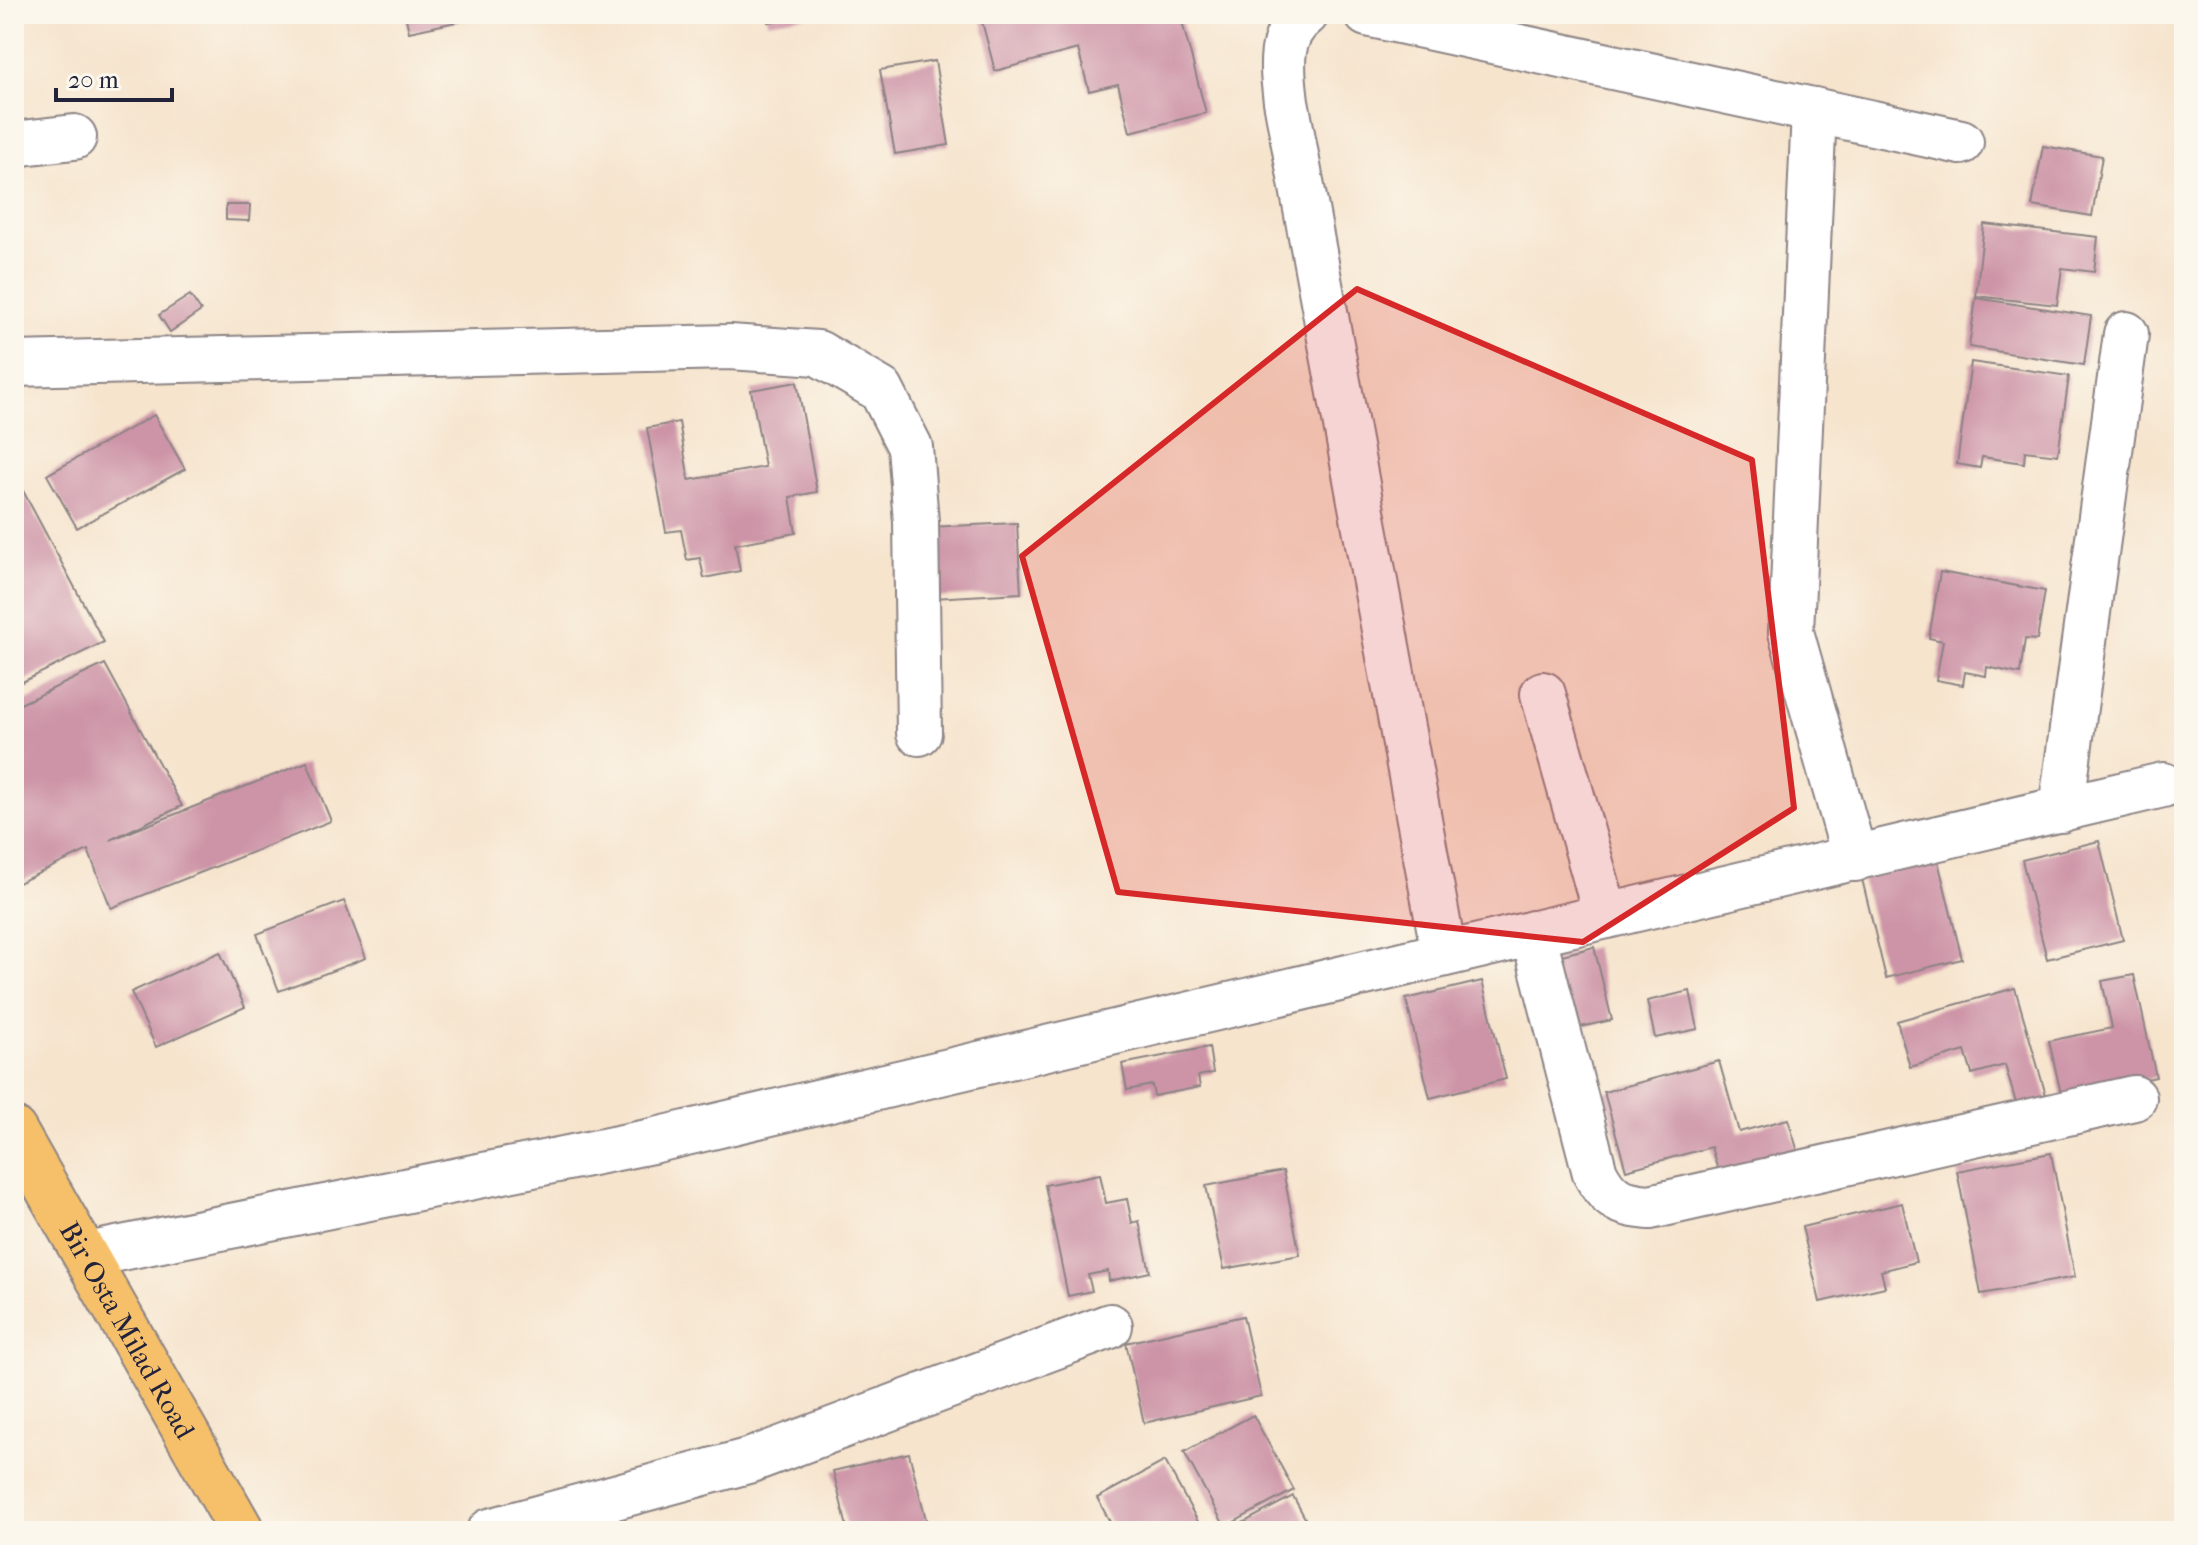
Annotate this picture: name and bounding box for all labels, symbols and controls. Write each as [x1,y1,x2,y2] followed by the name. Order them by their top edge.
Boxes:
[56,52,172,102] scale bar
[68,66,119,94] text: 20 m
[53,1216,203,1445] street label: Bir Osta Milad Road

